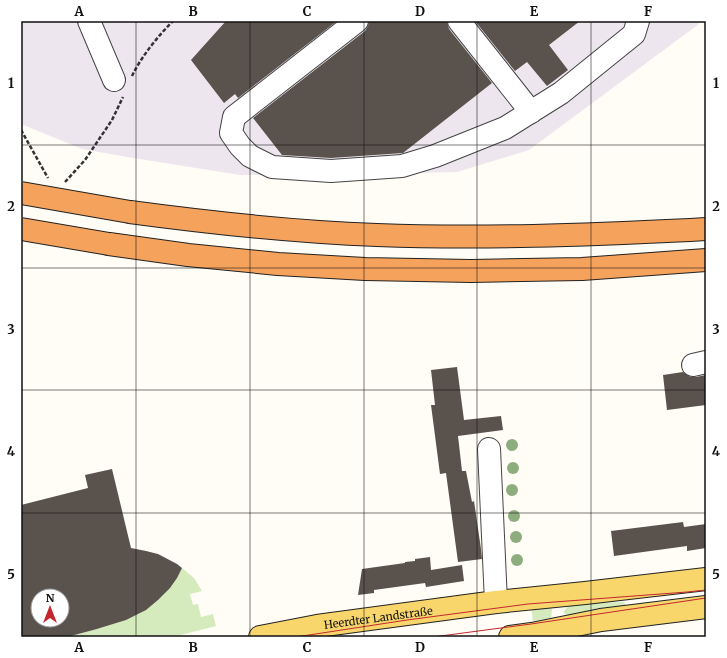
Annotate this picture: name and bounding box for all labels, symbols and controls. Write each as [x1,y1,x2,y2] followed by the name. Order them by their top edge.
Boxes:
[73,3,84,20] text: A
[188,3,198,20] text: B
[303,3,312,20] text: C
[415,3,425,20] text: D
[530,3,539,20] text: E
[644,3,652,20] text: F
[8,75,14,92] text: 1
[713,75,719,92] text: 1
[7,198,15,215] text: 2
[712,198,720,215] text: 2
[7,321,15,338] text: 3
[712,321,720,338] text: 3
[7,443,16,460] text: 4
[712,443,721,460] text: 4
[7,566,15,583] text: 5
[712,566,720,583] text: 5
[30,588,70,628] north arrow
[46,591,55,605] text: N
[323,604,434,632] street label: Heerdter Landstraße
[73,639,84,656] text: A
[188,639,198,656] text: B
[303,639,312,656] text: C
[415,639,425,656] text: D
[530,639,539,656] text: E
[644,639,652,656] text: F

